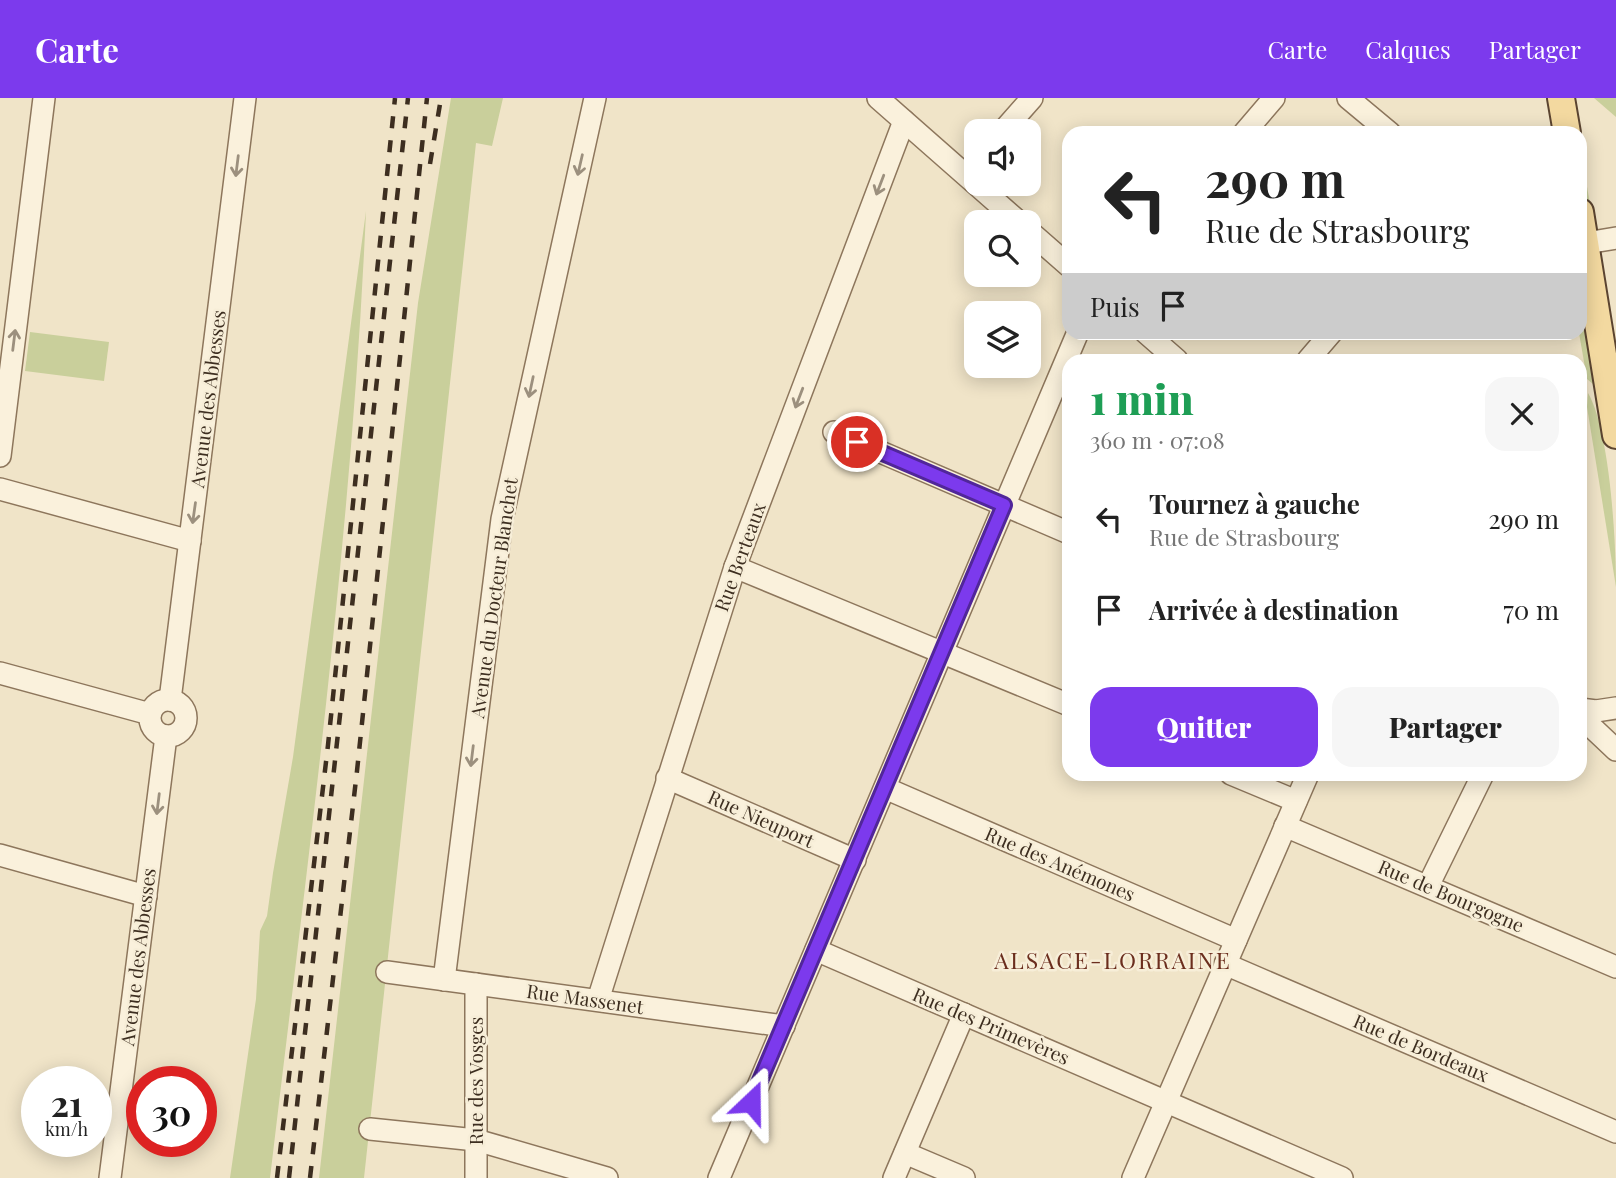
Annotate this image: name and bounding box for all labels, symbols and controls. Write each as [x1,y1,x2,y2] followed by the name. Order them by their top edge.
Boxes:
[35,27,119,71] text: Carte
[1268,33,1327,65] text: Carte
[1365,33,1451,65] text: Calques
[1489,33,1581,65] text: Partager
[964,119,1041,378] map controls
[964,119,1041,196] button: sound
[1205,145,1345,210] text: 290 m
[573,153,587,176] one-way arrow
[230,154,243,177] one-way arrow
[1090,154,1181,245] icon: left
[873,174,885,196] one-way arrow
[1205,208,1470,251] text: Rue de Strasbourg
[964,210,1041,287] button: search
[1154,287,1192,325] icon: arrive
[1090,289,1140,324] text: Puis
[964,301,1041,378] button: layers
[183,309,231,490] street label: Avenue des Abbesses
[8,329,21,351] one-way arrow
[1090,370,1194,426] text: 1 min
[523,375,537,398] one-way arrow
[1485,377,1559,451] button: close
[792,386,805,408] one-way arrow
[827,412,887,472] pin
[838,423,876,461] icon: arrive
[1090,424,1225,455] text: 360 m · 07:08
[463,476,523,721] street label: Avenue du Docteur Blanchet
[1149,486,1360,521] text: Tournez à gauche
[707,498,771,615] street label: Rue Berteaux
[1090,500,1128,538] icon: left
[187,501,200,524] one-way arrow
[1488,501,1559,536] text: 290 m
[1149,521,1339,552] text: Rue de Strasbourg
[1090,591,1128,629] icon: arrive
[1149,592,1399,627] text: Arrivée à destination
[1503,592,1559,627] text: 70 m
[1090,687,1318,767] button: Quitter
[1332,687,1559,767] button: Partager
[465,744,478,767] one-way arrow
[704,783,819,853] street label: Rue Nieuport
[151,792,164,815] one-way arrow
[981,820,1139,906] street label: Rue des Anémones
[1374,853,1528,938] street label: Rue de Bourgogne
[113,867,161,1048] street label: Avenue des Abbesses
[993,944,1232,975] district label: ALSACE-LORRAINE
[525,977,646,1019] street label: Rue Massenet
[909,980,1074,1070] street label: Rue des Primevères
[1350,1007,1493,1087] street label: Rue de Bordeaux
[462,1017,488,1145] street label: Rue des Vosges
[714,1065,788,1139] position arrow
[126,1066,217,1157] speed limit sign: 30
[51,1079,82,1126] text: 21
[45,1117,88,1141] text: km/h

